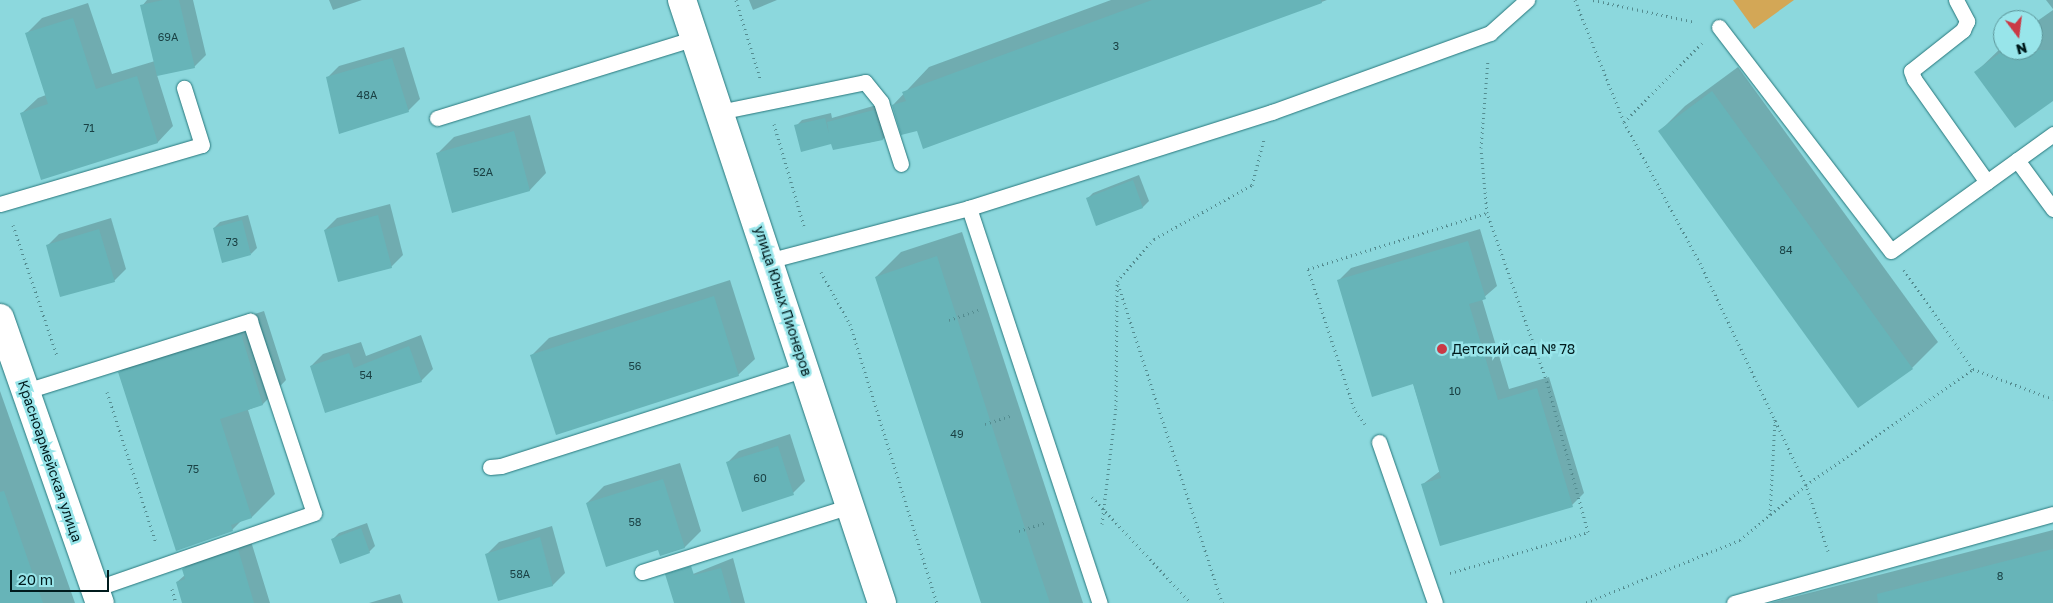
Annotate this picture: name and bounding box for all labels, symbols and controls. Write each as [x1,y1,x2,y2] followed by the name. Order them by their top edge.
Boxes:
[1993,10,2043,60] north arrow
[158,30,178,44] house number: 69А
[1113,39,1119,53] house number: 3
[2014,39,2029,59] text: N
[357,88,377,102] house number: 48А
[83,121,95,135] house number: 71
[473,165,493,179] house number: 52А
[751,224,815,378] street label: улица Юных Пионеров
[226,235,238,249] house number: 73
[1779,243,1793,257] house number: 84
[1452,341,1575,357] place label: Детский сад № 78
[1436,343,1448,355] marker: Детский сад № 78
[628,359,642,373] house number: 56
[359,368,373,382] house number: 54
[14,378,86,544] street label: Красноармейская улица
[1449,384,1461,398] house number: 10
[950,427,964,441] house number: 49
[187,462,199,476] house number: 75
[753,471,767,485] house number: 60
[628,515,642,529] house number: 58
[12,560,111,592] scale bar
[510,567,530,581] house number: 58А
[1997,569,2003,583] house number: 8
[18,570,53,588] text: 20 m

